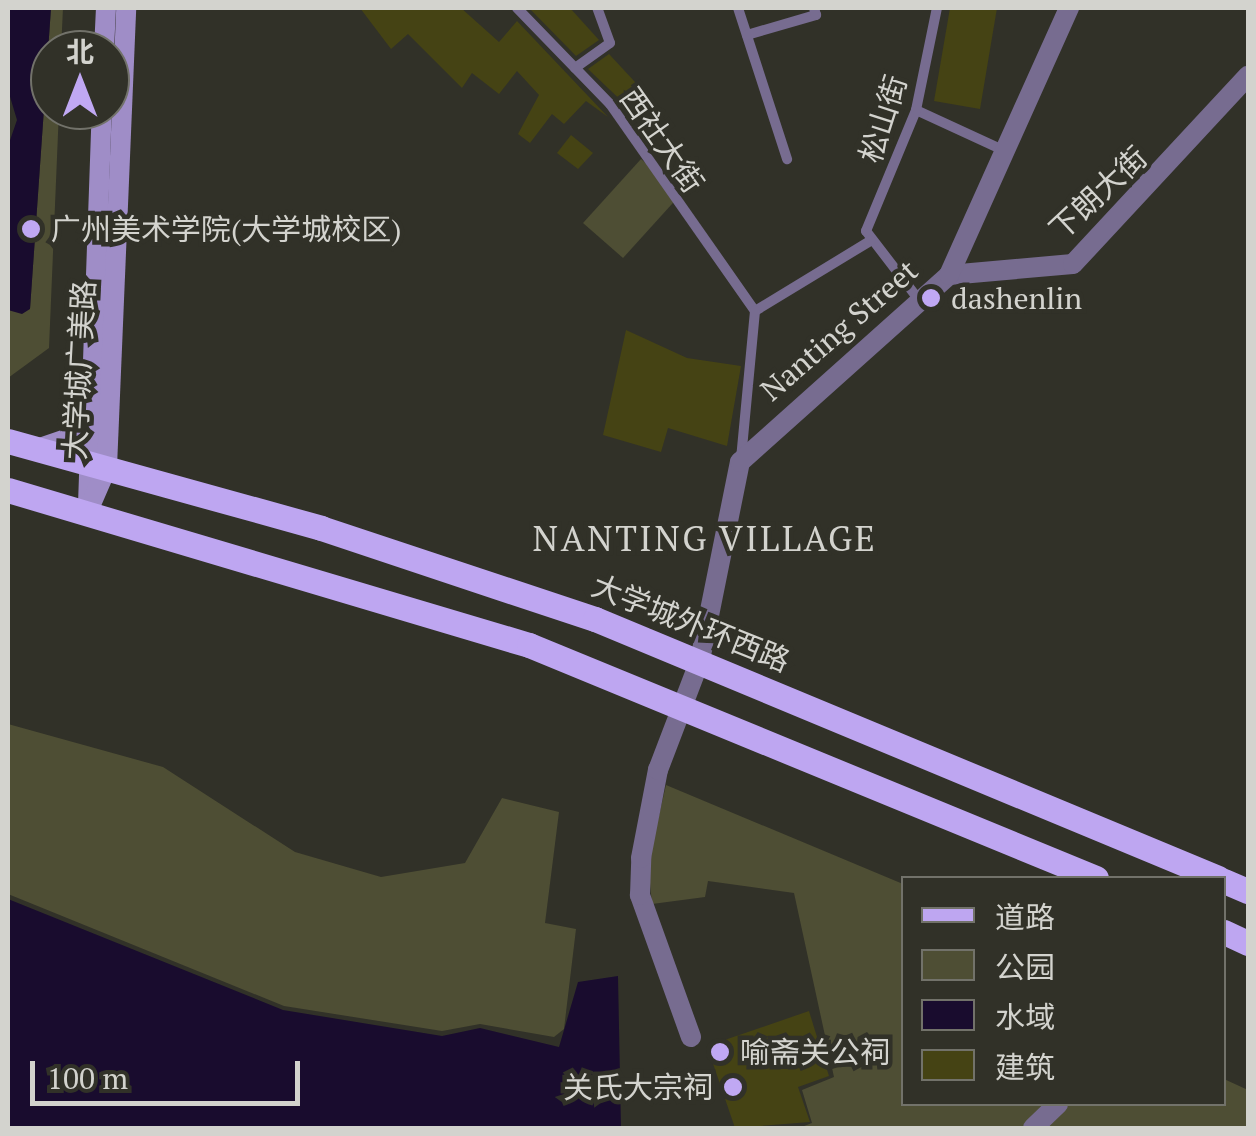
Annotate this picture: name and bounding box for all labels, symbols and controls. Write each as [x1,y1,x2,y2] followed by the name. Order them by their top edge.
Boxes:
[30,30,130,130] north arrow
[66,33,94,70] text: 北
[852,71,914,167] street label: 松山街
[613,81,711,199] street label: 西社大街
[1042,139,1154,247] street label: 下朗大街
[51,211,402,247] place label: 广州美术学院(大学城校区)
[20,218,42,240] marker: 广州美术学院(大学城校区)
[753,252,925,408] street label: Nanting Street
[56,279,102,461] street label: 大学城广美路
[951,280,1082,316] place label: dashenlin
[920,287,942,309] marker: dashenlin
[532,517,878,559] district label: NANTING VILLAGE
[587,567,795,679] street label: 大学城外环西路
[901,876,1226,1106] legend
[995,897,1055,937] text: 道路
[995,947,1055,987] text: 公园
[995,997,1055,1037] text: 水域
[740,1034,890,1070] place label: 喻斋关公祠
[35,1041,305,1103] scale bar
[709,1041,731,1063] marker: 喻斋关公祠
[995,1047,1055,1087] text: 建筑
[47,1058,128,1098] text: 100 m
[563,1069,713,1105] place label: 关氏大宗祠
[722,1076,744,1098] marker: 关氏大宗祠

